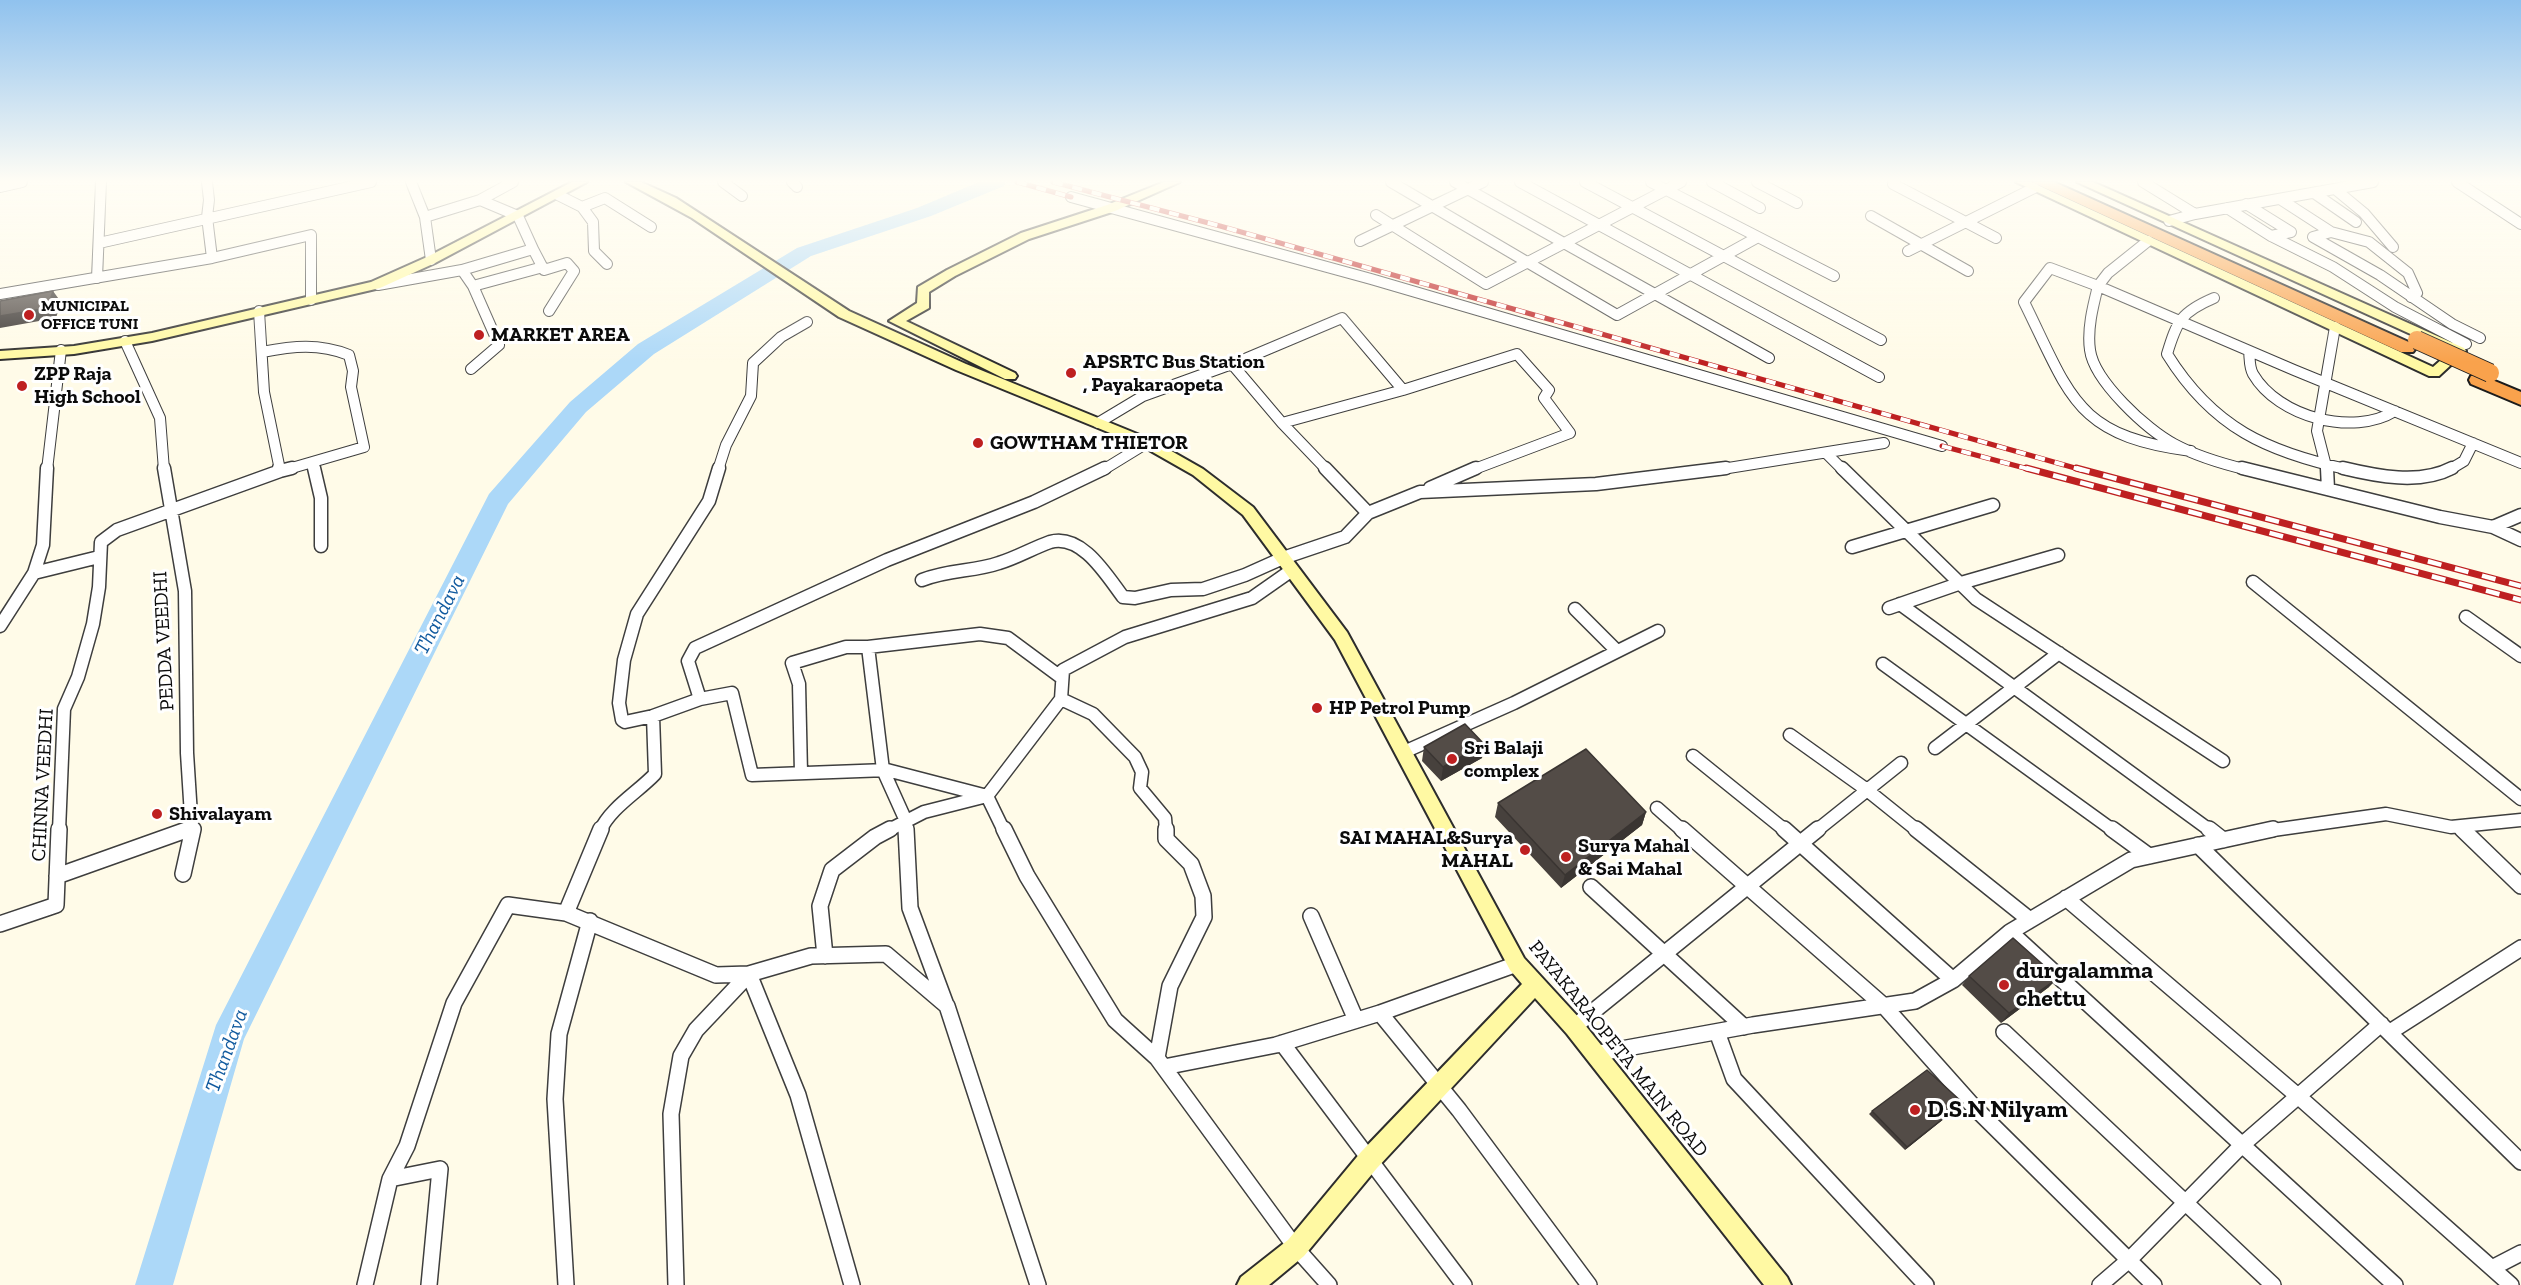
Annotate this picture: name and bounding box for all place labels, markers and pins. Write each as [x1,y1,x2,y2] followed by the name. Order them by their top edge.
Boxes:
[41,296,138,334] place label: MUNICIPAL OFFICE TUNI
[22,308,36,322] marker: MUNICIPAL OFFICE TUNI
[491,323,630,347] place label: MARKET AREA
[472,328,486,342] marker: MARKET AREA
[1083,350,1265,397] place label: APSRTC Bus Station , Payakaraopeta
[34,362,141,409] place label: ZPP Raja High School
[1064,366,1078,380] marker: APSRTC Bus Station , Payakaraopeta
[15,379,29,393] marker: ZPP Raja High School
[990,431,1188,455] place label: GOWTHAM THIETOR
[971,436,985,450] marker: GOWTHAM THIETOR
[1329,696,1470,720] place label: HP Petrol Pump
[1310,701,1324,715] marker: HP Petrol Pump
[1464,736,1543,783] place label: Sri Balaji complex
[1445,752,1459,766] marker: Sri Balaji complex
[169,802,272,826] place label: Shivalayam
[150,807,164,821] marker: Shivalayam
[1340,826,1513,873] place label: SAI MAHAL&Surya MAHAL
[1578,834,1690,881] place label: Surya Mahal & Sai Mahal
[1518,843,1532,857] marker: SAI MAHAL&Surya MAHAL
[1559,850,1573,864] marker: Surya Mahal & Sai Mahal
[2016,957,2153,1013] place label: durgalamma chettu
[1997,978,2011,992] marker: durgalamma chettu
[1927,1096,2068,1124] place label: D.S.N Nilyam
[1908,1103,1922,1117] marker: D.S.N Nilyam

